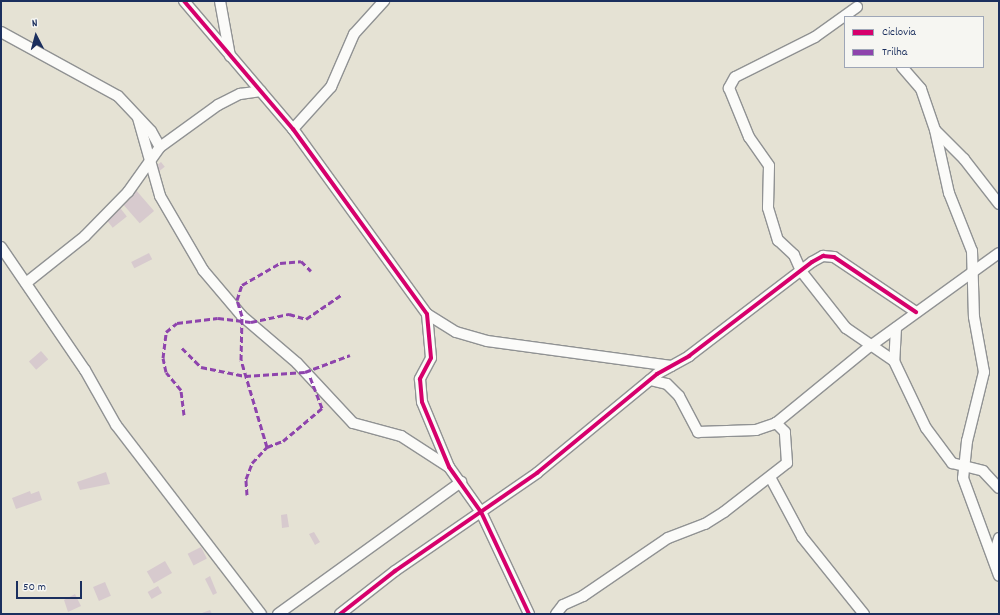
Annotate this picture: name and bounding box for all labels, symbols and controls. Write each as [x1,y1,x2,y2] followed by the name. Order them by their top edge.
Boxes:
[16,16,56,56] north arrow
[31,16,38,32] text: N
[844,16,984,68] legend
[882,24,916,41] text: Ciclovia
[882,44,907,61] text: Trilha
[18,573,84,599] scale bar
[23,579,46,596] text: 50 m

